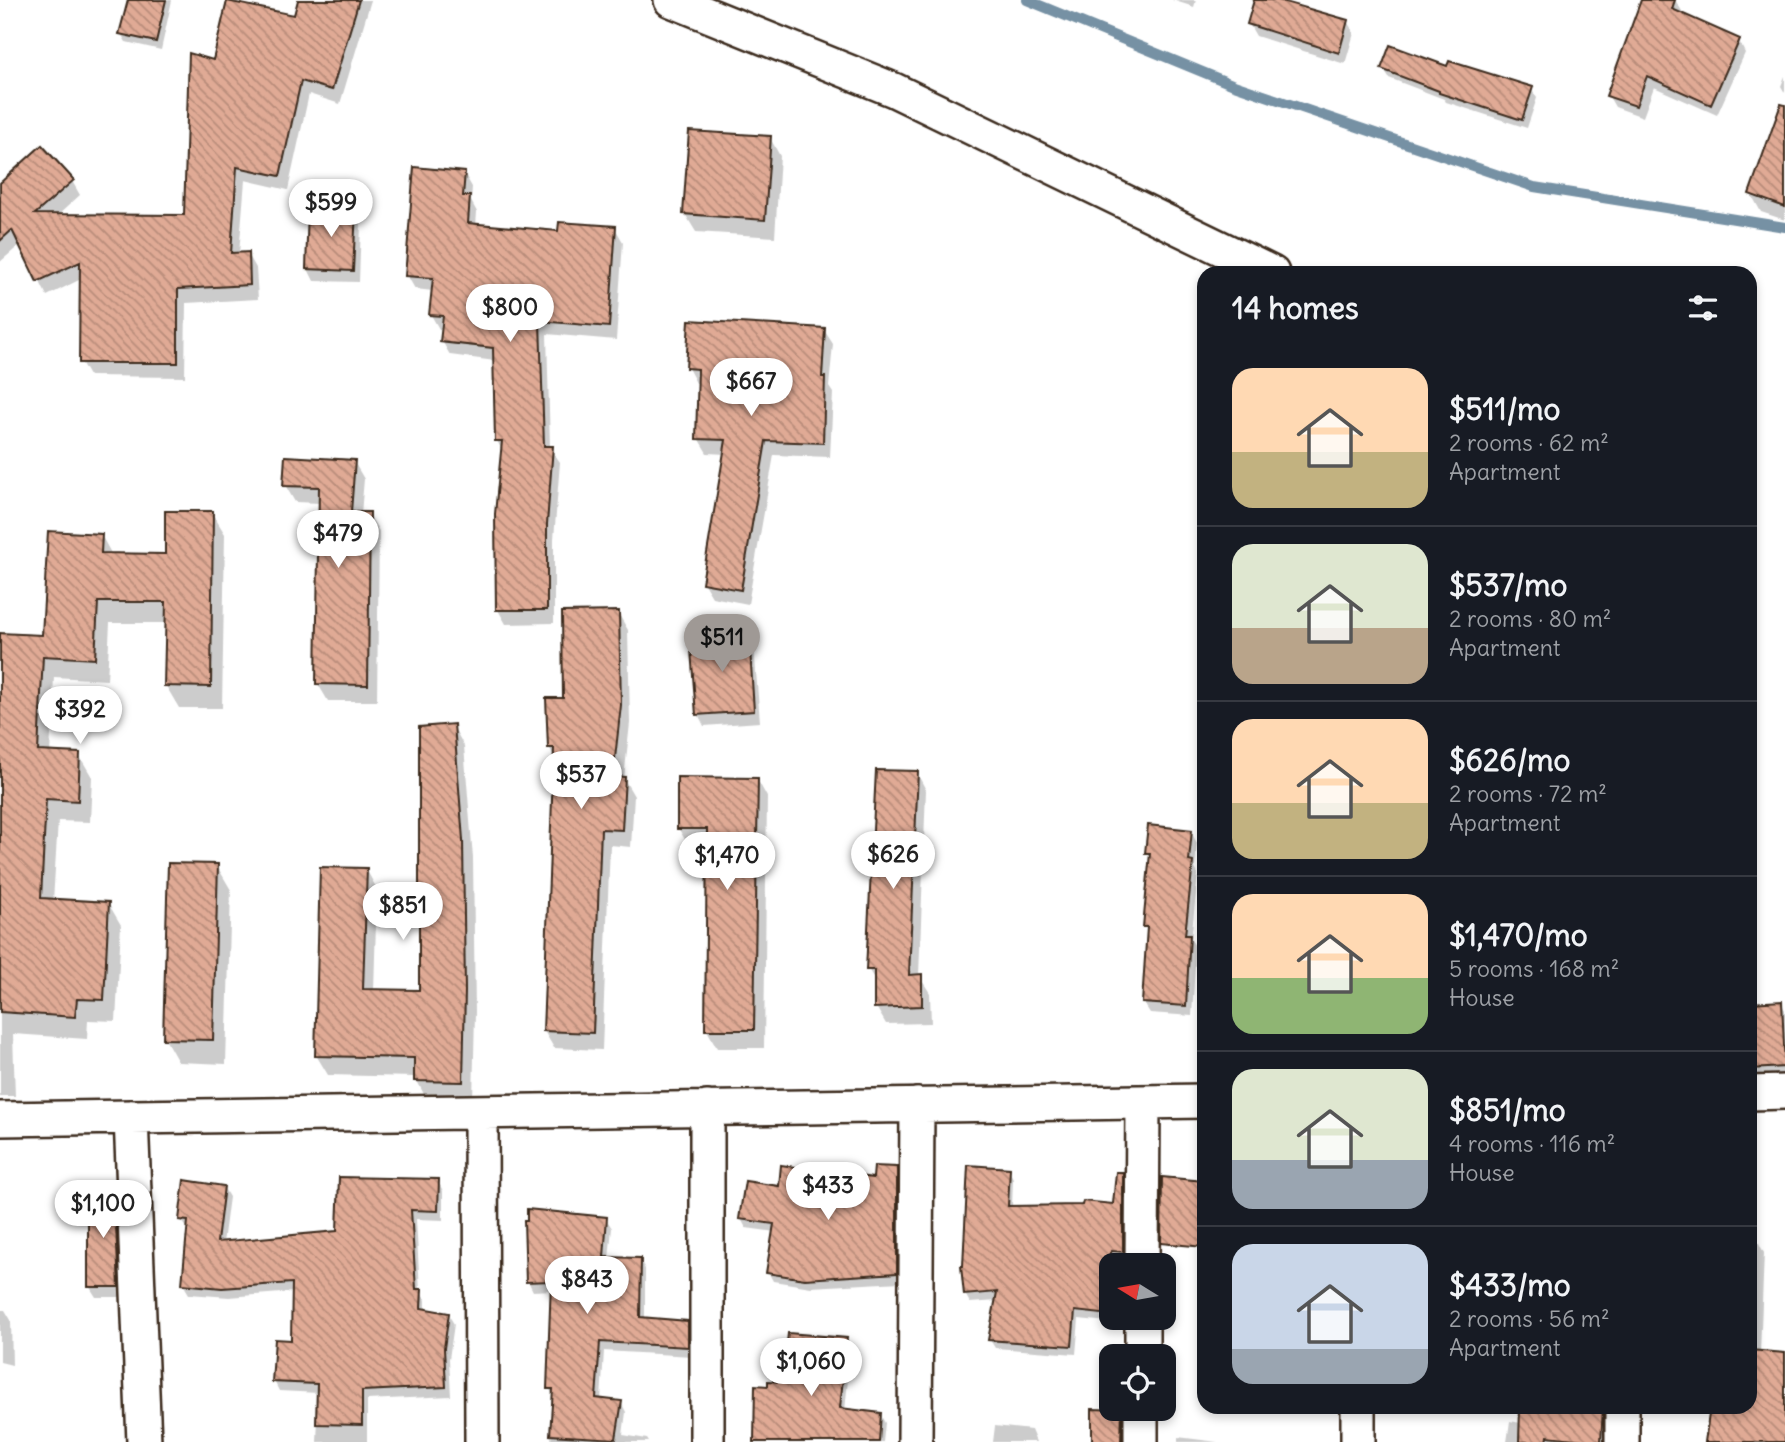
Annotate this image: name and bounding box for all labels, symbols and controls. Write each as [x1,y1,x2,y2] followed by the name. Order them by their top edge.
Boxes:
[290,180,372,239] pin: $599
[305,187,357,216] text: $599
[469,284,551,344] pin: $800
[1232,289,1359,327] text: 14 homes
[1684,289,1722,327] icon: filters
[482,292,538,321] text: $800
[710,358,792,418] pin: $667
[726,366,776,395] text: $667
[1449,390,1560,428] text: $511/mo
[1288,396,1372,480] icon: home
[1449,428,1609,457] text: 2 rooms · 62 m²
[1449,457,1561,486] text: Apartment
[297,510,379,570] pin: $479
[313,518,363,547] text: $479
[1449,566,1567,604] text: $537/mo
[1288,572,1372,656] icon: home
[1449,604,1611,633] text: 2 rooms · 80 m²
[681,614,763,674] pin: $511
[700,622,744,651] text: $511
[1449,633,1561,662] text: Apartment
[39,686,121,746] pin: $392
[54,694,106,723] text: $392
[1449,741,1570,779] text: $626/mo
[1288,747,1372,831] icon: home
[540,752,622,811] pin: $537
[556,759,606,788] text: $537
[1449,779,1607,808] text: 2 rooms · 72 m²
[1449,808,1561,837] text: Apartment
[670,832,784,892] pin: $1,470
[852,832,934,891] pin: $626
[867,839,919,868] text: $626
[694,840,760,869] text: $1,470
[362,883,444,942] pin: $851
[379,890,427,919] text: $851
[1449,916,1588,954] text: $1,470/mo
[1288,922,1372,1006] icon: home
[1449,954,1619,983] text: 5 rooms · 168 m²
[1449,983,1515,1012] text: House
[1449,1091,1566,1129] text: $851/mo
[1288,1097,1372,1181] icon: home
[1449,1129,1615,1158] text: 4 rooms · 116 m²
[1449,1158,1515,1187] text: House
[787,1162,869,1222] pin: $433
[802,1170,854,1199] text: $433
[46,1180,160,1240] pin: $1,100
[71,1188,135,1217] text: $1,100
[1099,1253,1176,1330] north arrow
[1099,1253,1176,1421] map controls
[546,1256,628,1316] pin: $843
[561,1264,613,1293] text: $843
[1449,1266,1571,1304] text: $433/mo
[1288,1272,1372,1356] icon: home
[1449,1304,1610,1333] text: 2 rooms · 56 m²
[1449,1333,1561,1362] text: Apartment
[754,1338,868,1398] pin: $1,060
[1099,1344,1176,1421] button: locate
[776,1346,846,1375] text: $1,060

